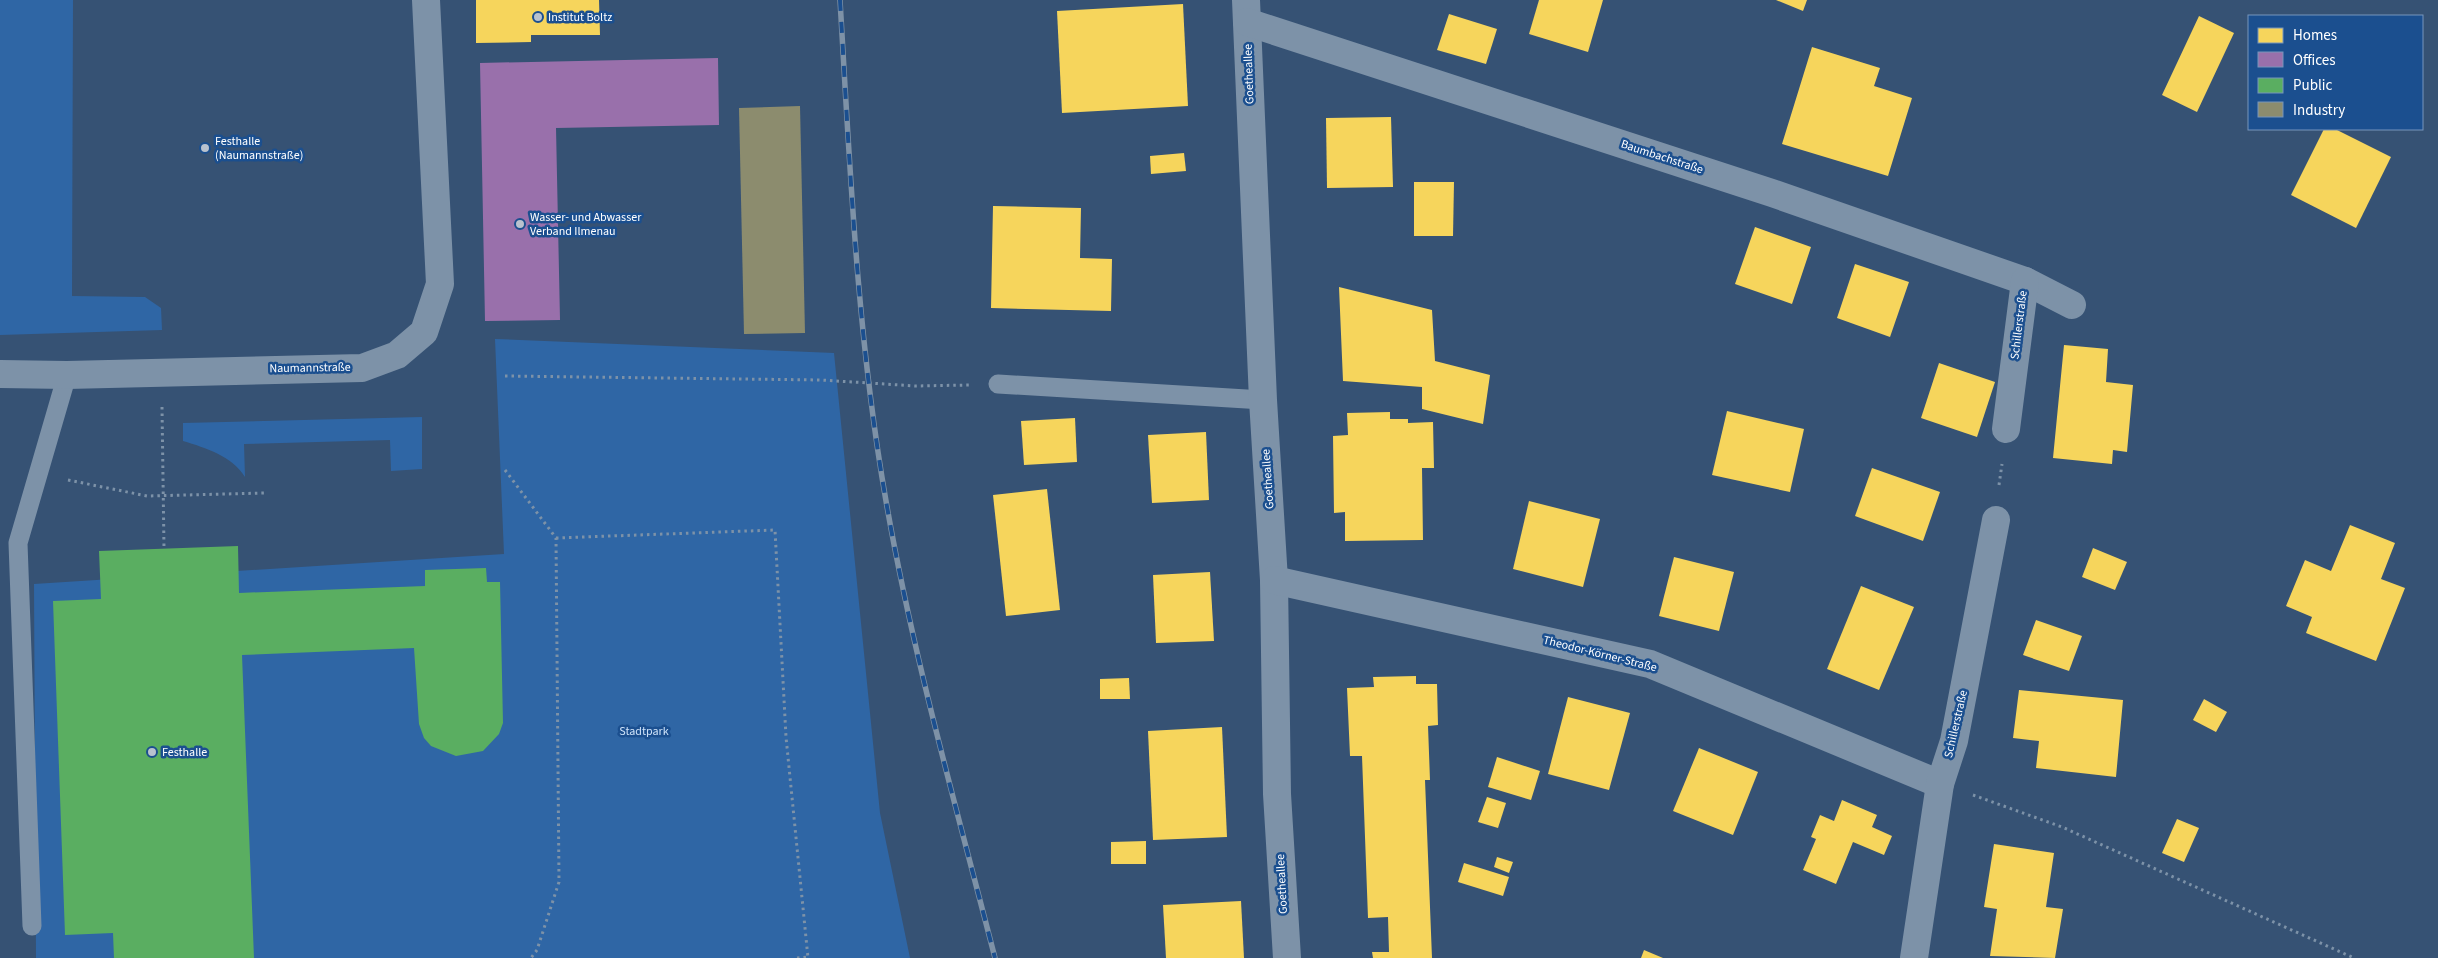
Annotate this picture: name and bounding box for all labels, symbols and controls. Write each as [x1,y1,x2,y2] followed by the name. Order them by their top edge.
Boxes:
[548,9,612,26] place label: Institut Boltz
[532,11,544,23] marker: Institut Boltz
[2248,15,2423,130] legend
[2293,25,2337,46] text: Homes
[1239,44,1259,104] street label: Goetheallee
[2293,50,2336,71] text: Offices
[2293,75,2332,96] text: Public
[2293,100,2345,121] text: Industry
[215,133,303,164] place label: Festhalle (Naumannstraße)
[1619,136,1705,178] street label: Baumbachstraße
[199,142,211,154] marker: Festhalle (Naumannstraße)
[530,209,642,240] place label: Wasser- und Abwasser Verband Ilmenau
[514,218,526,230] marker: Wasser- und Abwasser Verband Ilmenau
[2006,290,2032,360] street label: Schillerstraße
[269,359,351,377] street label: Naumannstraße
[1257,448,1279,510] street label: Goetheallee
[1541,632,1659,676] street label: Theodor-Körner-Straße
[1940,688,1972,760] street label: Schillerstraße
[619,723,669,740] park label: Stadtpark
[162,744,207,761] place label: Festhalle
[146,746,158,758] marker: Festhalle
[1272,853,1292,914] street label: Goetheallee

